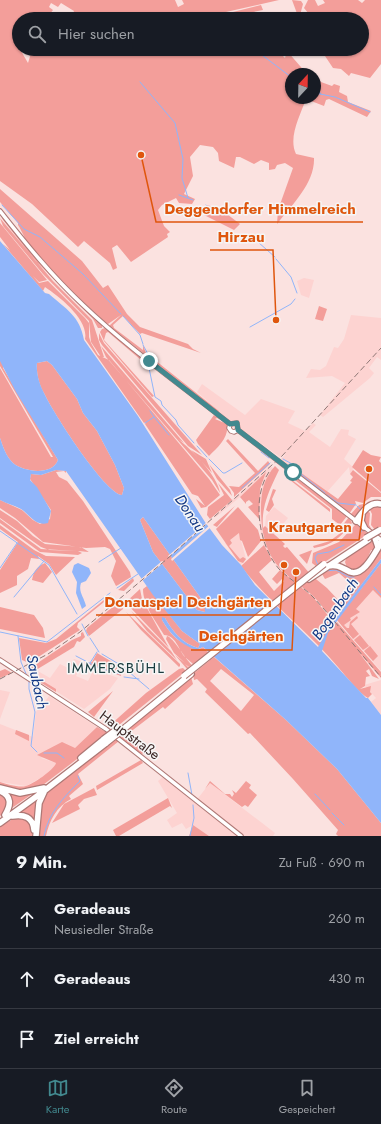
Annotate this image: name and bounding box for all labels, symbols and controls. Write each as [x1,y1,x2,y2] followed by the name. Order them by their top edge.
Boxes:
[12,12,369,56] search box
[26,23,48,45] icon: search
[58,23,135,45] text: Hier suchen
[285,68,321,104] north arrow
[156,195,363,222] callout: Deggendorfer Himmelreich
[164,198,356,220] text: Deggendorfer Himmelreich
[210,223,273,250] callout: Hirzau
[217,226,265,248] text: Hirzau
[140,352,158,370] route end
[284,463,302,481] route start
[169,490,211,537] water label: Donau
[260,513,359,540] callout: Krautgarten
[268,516,352,538] text: Krautgarten
[306,574,364,644] water label: Bogenbach
[96,588,280,615] callout: Donauspiel Deichgärten
[104,591,272,613] text: Donauspiel Deichgärten
[191,623,292,650] callout: Deichgärten
[198,625,284,647] text: Deichgärten
[21,653,53,711] water label: Saubach
[67,657,165,679] district label: IMMERSBÜHL
[96,706,164,764] street label: Hauptstraße
[16,850,68,874] text: 9 Min.
[279,853,365,872] text: Zu Fuß · 690 m
[54,898,130,920] text: Geradeaus
[16,908,38,930] icon: ahead
[328,909,365,928] text: 260 m
[54,920,153,939] text: Neusiedler Straße
[16,968,38,990] icon: ahead
[54,968,130,990] text: Geradeaus
[328,969,365,988] text: 430 m
[16,1028,38,1050] icon: arrive
[54,1028,139,1050] text: Ziel erreicht
[46,1077,69,1117] tab: Karte
[161,1077,187,1117] tab: Route
[279,1077,335,1117] tab: Gespeichert

